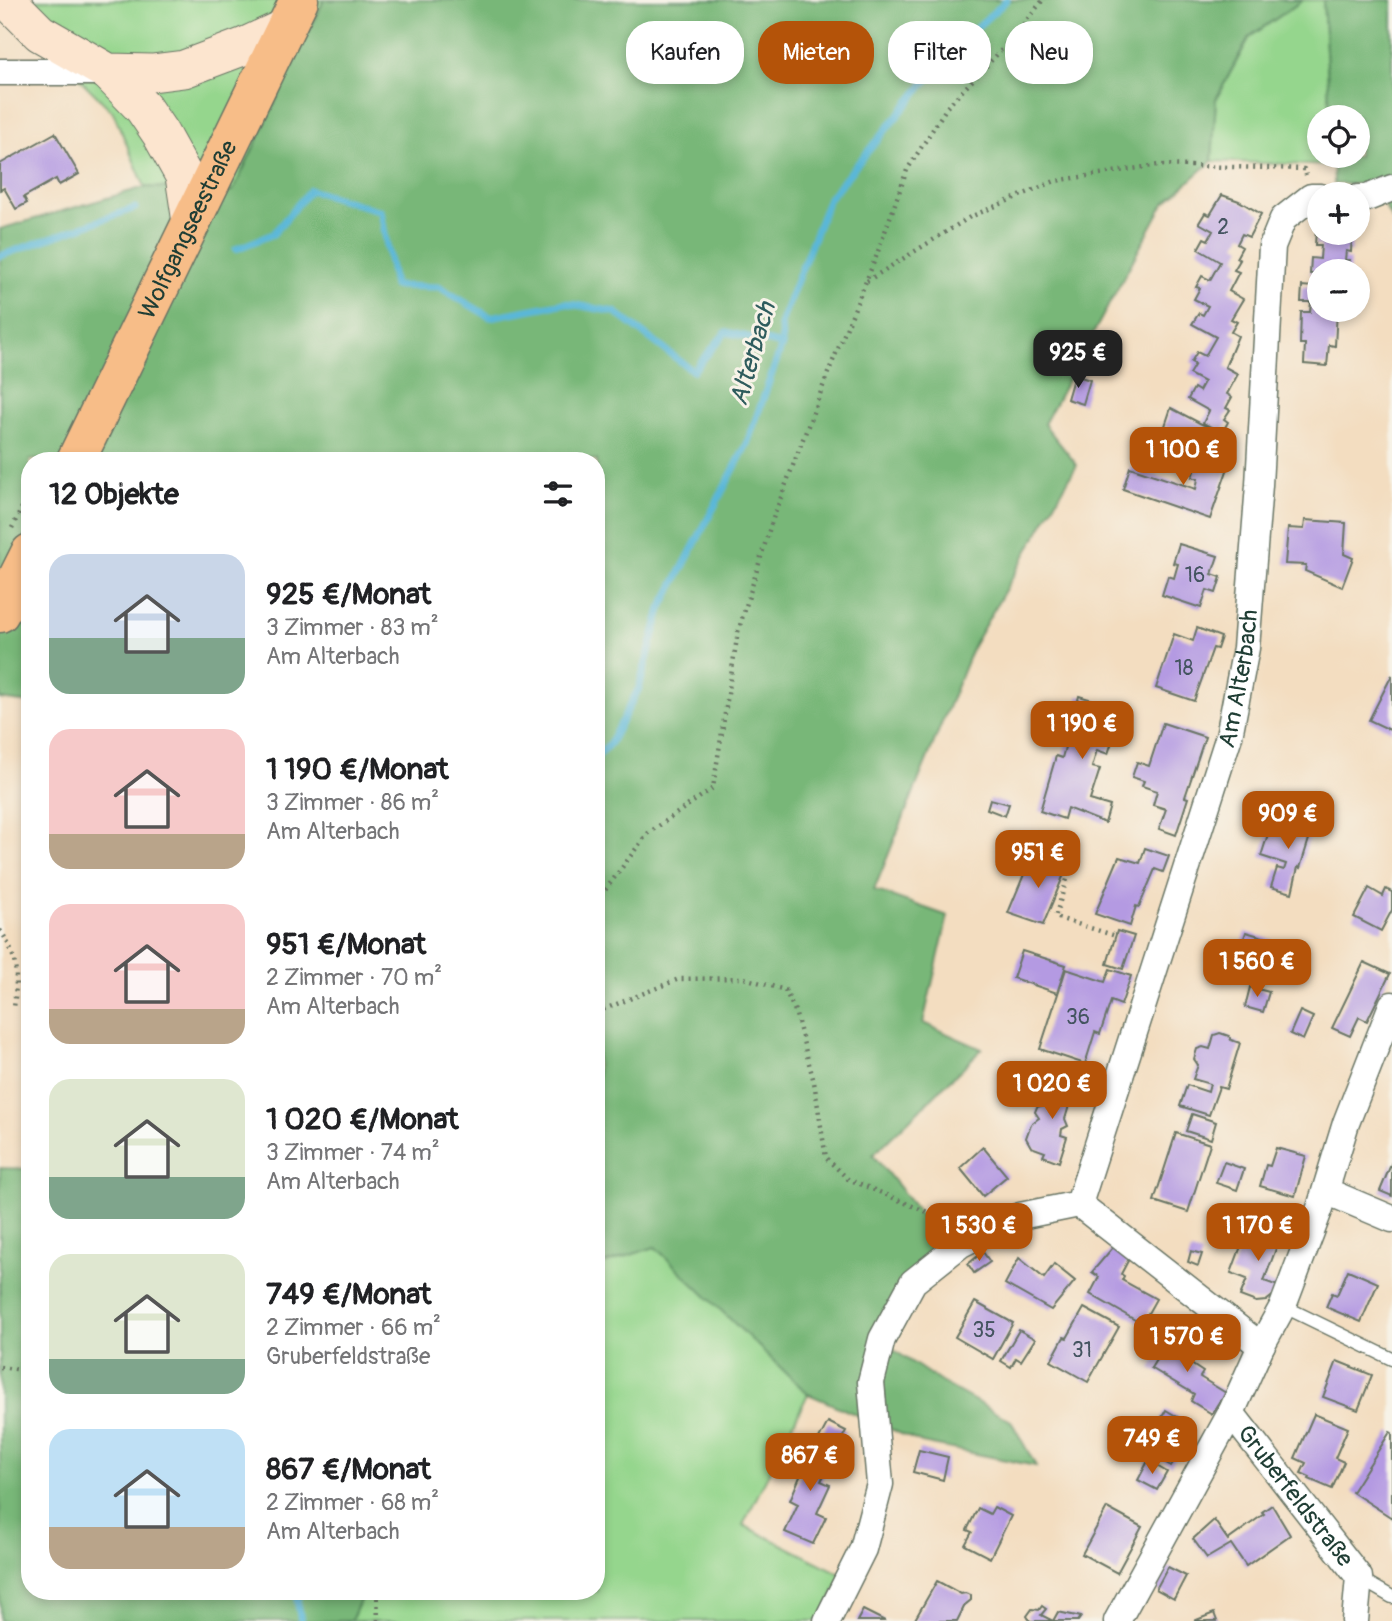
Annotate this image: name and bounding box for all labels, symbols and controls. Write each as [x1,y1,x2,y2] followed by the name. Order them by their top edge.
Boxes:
[626,21,744,84] chip: Kaufen
[758,21,874,84] chip: Mieten
[888,21,991,84] chip: Filter
[1005,21,1093,84] chip: Neu
[1307,105,1370,322] map controls
[1307,105,1370,168] button: locate
[132,135,243,324] street label: Wolfgangseestraße
[1307,182,1370,245] button: +
[1217,214,1229,241] house number: 2
[1307,259,1370,322] button: −
[723,297,783,409] water label: Alterbach
[1029,330,1127,390] pin: 925 €
[1049,338,1107,367] text: 925 €
[1118,428,1248,487] pin: 1 100 €
[1146,435,1220,464] text: 1 100 €
[539,475,577,513] icon: filters
[49,476,179,513] text: 12 Objekte
[1185,562,1205,589] house number: 16
[266,576,431,613] text: 925 €/Monat
[105,582,189,666] icon: home
[1212,608,1264,751] street label: Am Alterbach
[266,613,439,642] text: 3 Zimmer · 83 m²
[266,642,400,671] text: Am Alterbach
[1175,655,1193,682] house number: 18
[1017,702,1147,761] pin: 1 190 €
[1047,709,1117,738] text: 1 190 €
[266,751,449,788] text: 1 190 €/Monat
[105,757,189,841] icon: home
[266,788,439,817] text: 3 Zimmer · 86 m²
[1239,792,1337,851] pin: 909 €
[1258,799,1318,828] text: 909 €
[266,817,400,846] text: Am Alterbach
[989,830,1087,890] pin: 951 €
[1011,838,1065,867] text: 951 €
[266,926,426,963] text: 951 €/Monat
[105,932,189,1016] icon: home
[1192,940,1322,999] pin: 1 560 €
[1219,947,1295,976] text: 1 560 €
[266,963,442,992] text: 2 Zimmer · 70 m²
[266,992,400,1021] text: Am Alterbach
[1066,1004,1090,1031] house number: 36
[987,1062,1117,1121] pin: 1 020 €
[1013,1069,1091,1098] text: 1 020 €
[266,1101,459,1138] text: 1 020 €/Monat
[105,1107,189,1191] icon: home
[266,1138,440,1167] text: 3 Zimmer · 74 m²
[266,1167,400,1196] text: Am Alterbach
[914,1204,1044,1263] pin: 1 530 €
[1193,1204,1323,1263] pin: 1 170 €
[941,1211,1017,1240] text: 1 530 €
[1222,1211,1294,1240] text: 1 170 €
[266,1276,431,1313] text: 749 €/Monat
[105,1282,189,1366] icon: home
[266,1313,441,1342] text: 2 Zimmer · 66 m²
[1122,1314,1252,1374] pin: 1 570 €
[972,1317,996,1344] house number: 35
[1150,1322,1224,1351] text: 1 570 €
[1072,1337,1092,1364] house number: 31
[266,1342,430,1371] text: Gruberfeldstraße
[1103,1416,1201,1476] pin: 749 €
[1231,1419,1360,1572] street label: Gruberfeldstraße
[1123,1424,1181,1453] text: 749 €
[761,1434,859,1493] pin: 867 €
[781,1441,839,1470] text: 867 €
[266,1451,431,1488] text: 867 €/Monat
[105,1457,189,1541] icon: home
[266,1488,439,1517] text: 2 Zimmer · 68 m²
[266,1517,400,1546] text: Am Alterbach

